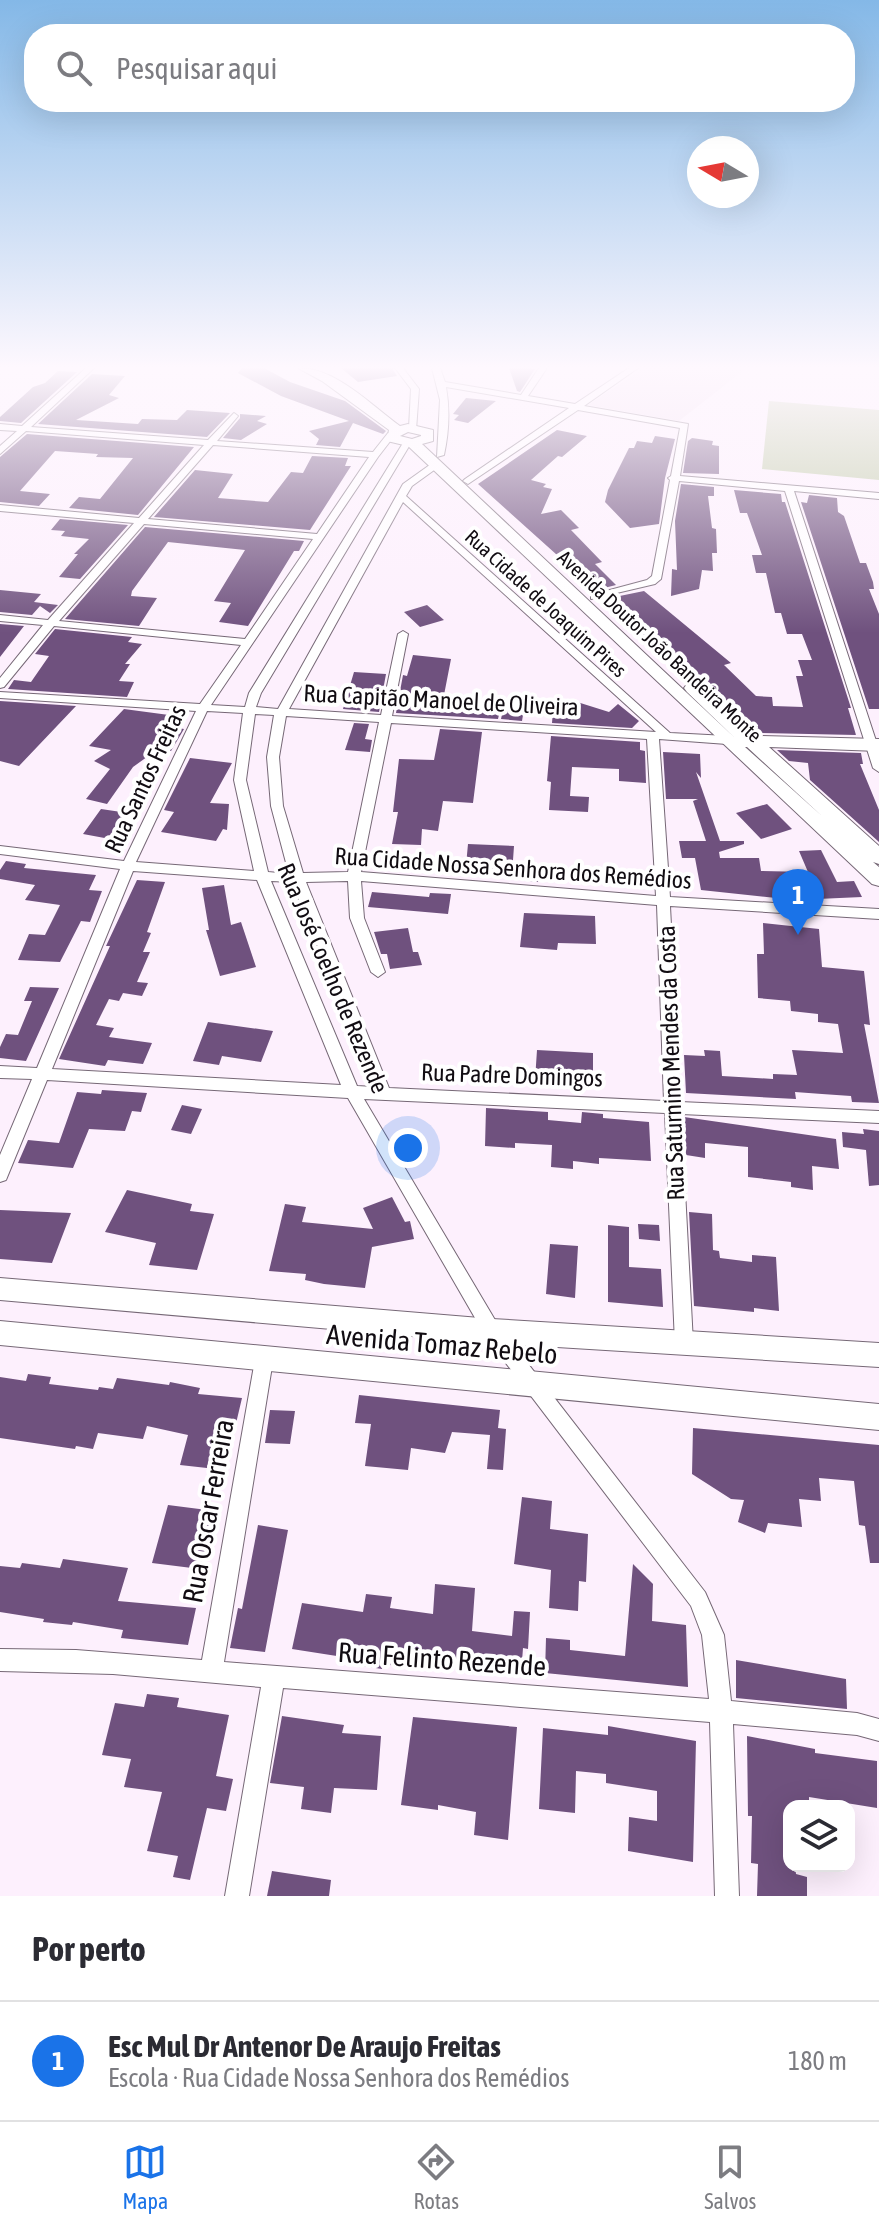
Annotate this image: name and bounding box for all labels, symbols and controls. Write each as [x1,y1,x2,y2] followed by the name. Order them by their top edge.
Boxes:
[24,24,855,112] search box
[52,46,96,90] icon: search
[116,51,277,85] text: Pesquisar aqui
[687,136,759,208] north arrow
[461,525,631,681] street label: Rua Cidade de Joaquim Pires
[553,545,767,747] street label: Avenida Doutor João Bandeira Monte
[303,679,579,721] street label: Rua Capitão Manoel de Oliveira
[99,701,191,857] street label: Rua Santos Freitas
[334,842,692,894] street label: Rua Cidade Nossa Senhora dos Remédios
[272,859,394,1097] street label: Rua José Coelho de Rezende
[772,869,824,935] pin: 1
[653,925,689,1201] street label: Rua Saturnino Mendes da Costa
[421,1058,603,1092] street label: Rua Padre Domingos
[388,1128,428,1168] your location
[325,1318,559,1370] street label: Avenida Tomaz Rebelo
[176,1417,240,1605] street label: Rua Oscar Ferreira
[337,1636,547,1682] street label: Rua Felinto Rezende
[783,1800,855,1872] map controls
[783,1800,855,1872] button: layers
[32,1929,146,1968] text: Por perto
[108,2029,501,2063] text: Esc Mul Dr Antenor De Araujo Freitas
[52,2046,64,2076] text: 1
[788,2046,847,2076] text: 180 m
[108,2063,569,2093] text: Escola · Rua Cidade Nossa Senhora dos Remédios
[123,2140,168,2214] tab: Mapa
[413,2140,459,2214] tab: Rotas
[704,2140,756,2214] tab: Salvos

